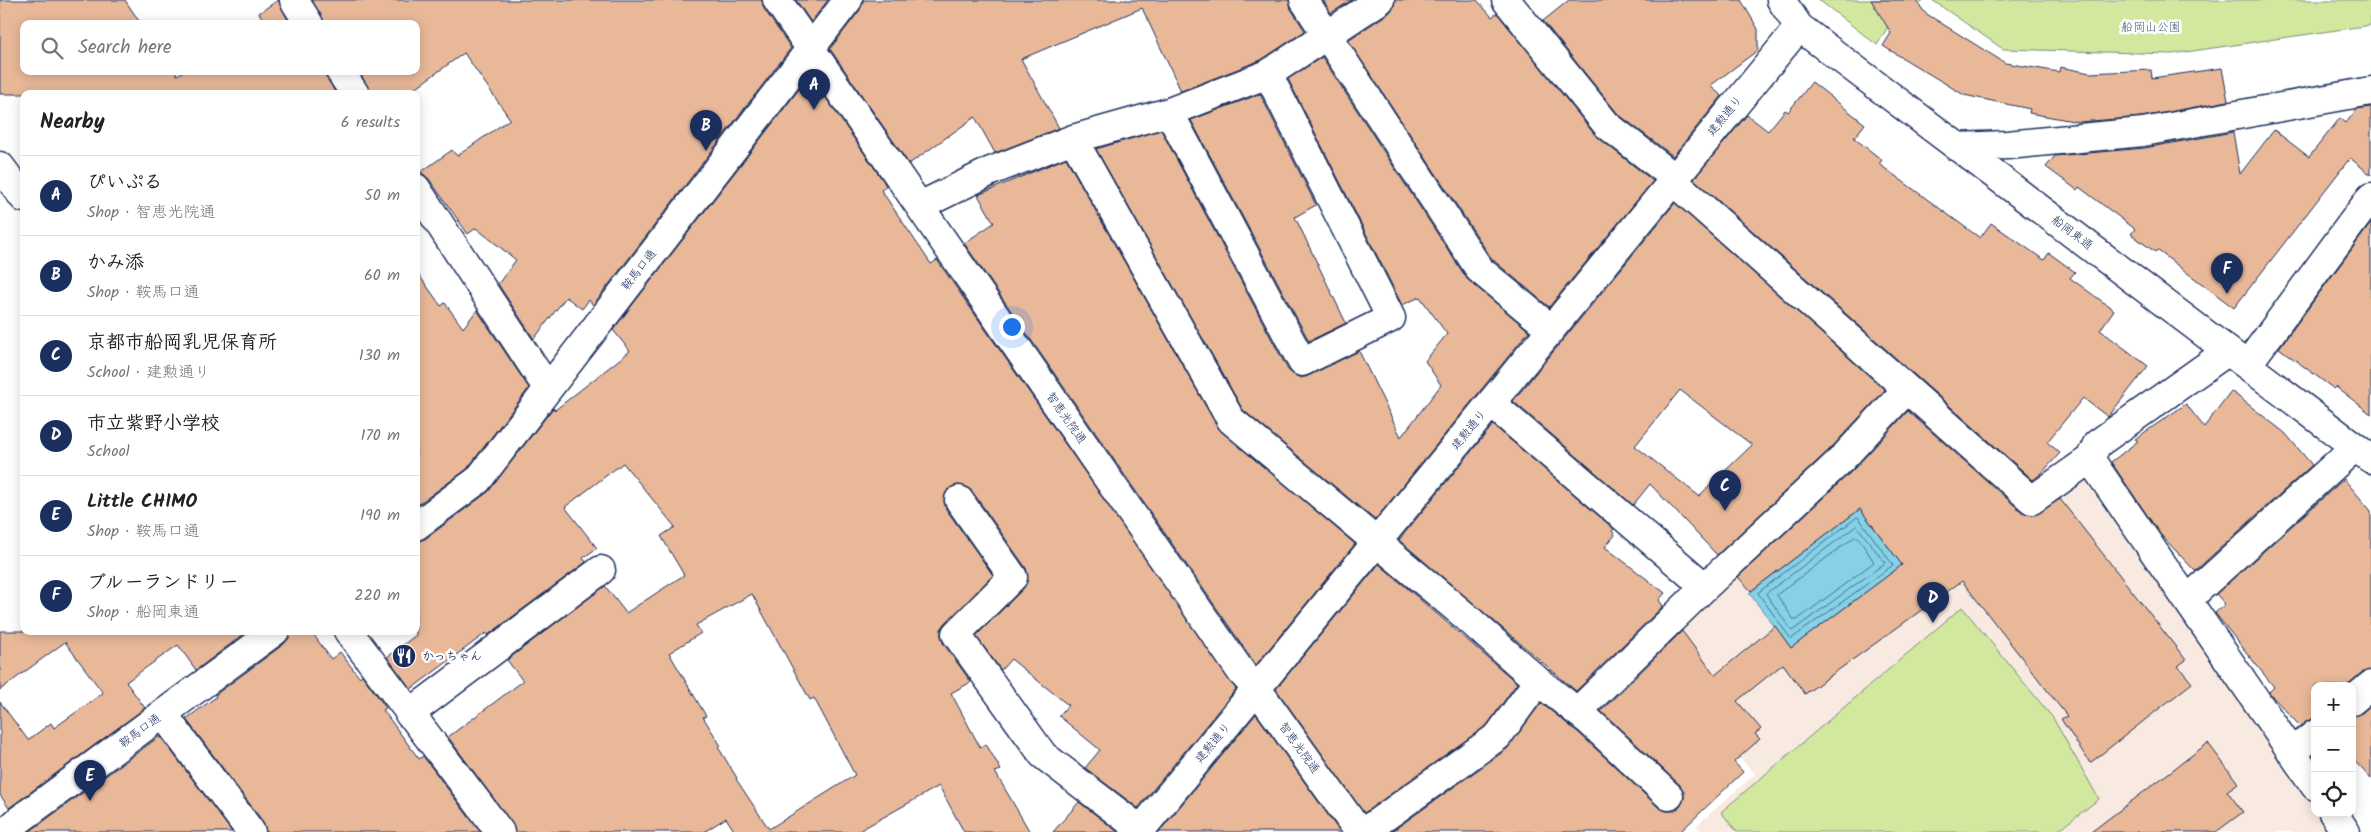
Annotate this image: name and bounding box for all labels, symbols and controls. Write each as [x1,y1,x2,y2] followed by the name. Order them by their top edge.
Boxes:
[2121,18,2181,37] park label: 船岡山公園
[20,20,420,75] search box
[78,33,172,63] text: Search here
[38,34,66,62] icon: search
[798,69,830,110] pin: A
[1703,91,1747,141] street label: 建勲通り
[40,106,105,139] text: Nearby
[341,110,400,135] text: 6 results
[690,110,722,151] pin: B
[87,168,163,198] text: ぴいぷる
[51,183,61,208] text: A
[364,183,400,208] text: 50 m
[87,200,216,225] text: Shop · 智恵光院通
[2047,211,2097,255] street label: 船岡東通
[617,245,661,295] street label: 鞍馬口通
[87,248,144,278] text: かみ添
[2211,253,2243,294] pin: F
[51,263,61,288] text: B
[364,263,400,288] text: 60 m
[87,280,200,305] text: Shop · 鞍馬口通
[999,314,1025,340] your location
[87,328,277,358] text: 京都市船岡乳児保育所
[51,343,61,368] text: C
[359,343,400,368] text: 130 m
[87,360,210,385] text: School · 建勲通り
[1041,388,1091,448] street label: 智恵光院通
[1447,405,1491,455] street label: 建勲通り
[87,409,220,439] text: 市立紫野小学校
[51,423,61,448] text: D
[360,423,400,448] text: 170 m
[87,439,130,464] text: School
[1709,470,1741,511] pin: C
[87,487,197,517] text: Little CHIMO
[52,503,60,528] text: E
[360,503,400,528] text: 190 m
[87,519,200,544] text: Shop · 鞍馬口通
[87,568,239,598] text: ブルーランドリー
[1917,582,1949,623] pin: D
[52,583,60,608] text: F
[354,583,400,608] text: 220 m
[87,600,200,625] text: Shop · 船岡東通
[391,643,417,669] restaurant icon: かっちゃん
[422,647,482,666] place label: かっちゃん
[2311,682,2356,817] map controls
[2311,682,2356,727] button: +
[115,709,165,753] street label: 鞍馬口通
[1274,718,1324,778] street label: 智恵光院通
[1190,719,1236,767] street label: 建勲通り
[2311,727,2356,772] button: −
[74,760,106,801] pin: E
[2311,772,2356,817] button: locate

